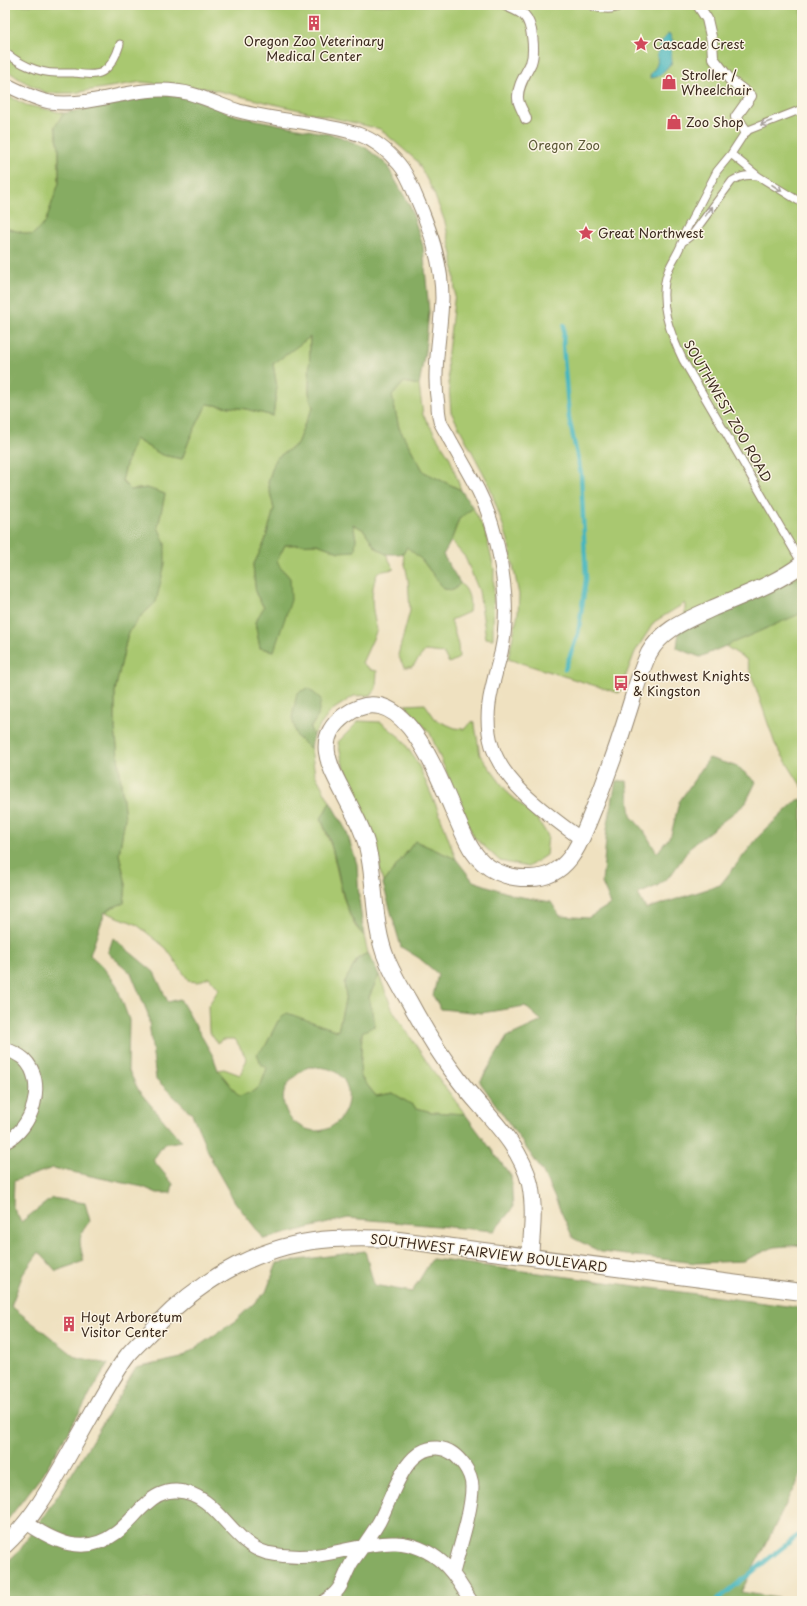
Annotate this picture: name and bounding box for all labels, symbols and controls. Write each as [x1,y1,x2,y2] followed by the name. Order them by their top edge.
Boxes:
[305,14,323,32] building icon: Oregon Zoo Veterinary Medical Center
[244,31,384,65] place label: Oregon Zoo Veterinary Medical Center
[653,34,745,53] place label: Cascade Crest
[632,35,650,53] place icon: Cascade Crest
[681,65,752,99] place label: Stroller / Wheelchair
[660,73,678,91] shop icon: Stroller / Wheelchair
[686,112,744,131] place label: Zoo Shop
[665,113,683,131] shop icon: Zoo Shop
[760,120,772,128] one-way arrow
[528,135,600,154] park label: Oregon Zoo
[772,184,783,192] one-way arrow
[705,206,713,217] one-way arrow
[598,223,704,242] place label: Great Northwest
[577,224,595,242] place icon: Great Northwest
[680,336,777,486] street label: SOUTHWEST ZOO ROAD
[633,666,750,700] place label: Southwest Knights & Kingston
[612,674,630,692] bus stop icon: Southwest Knights & Kingston
[369,1229,609,1276] street label: SOUTHWEST FAIRVIEW BOULEVARD
[81,1307,182,1341] place label: Hoyt Arboretum Visitor Center
[60,1315,78,1333] building icon: Hoyt Arboretum Visitor Center

